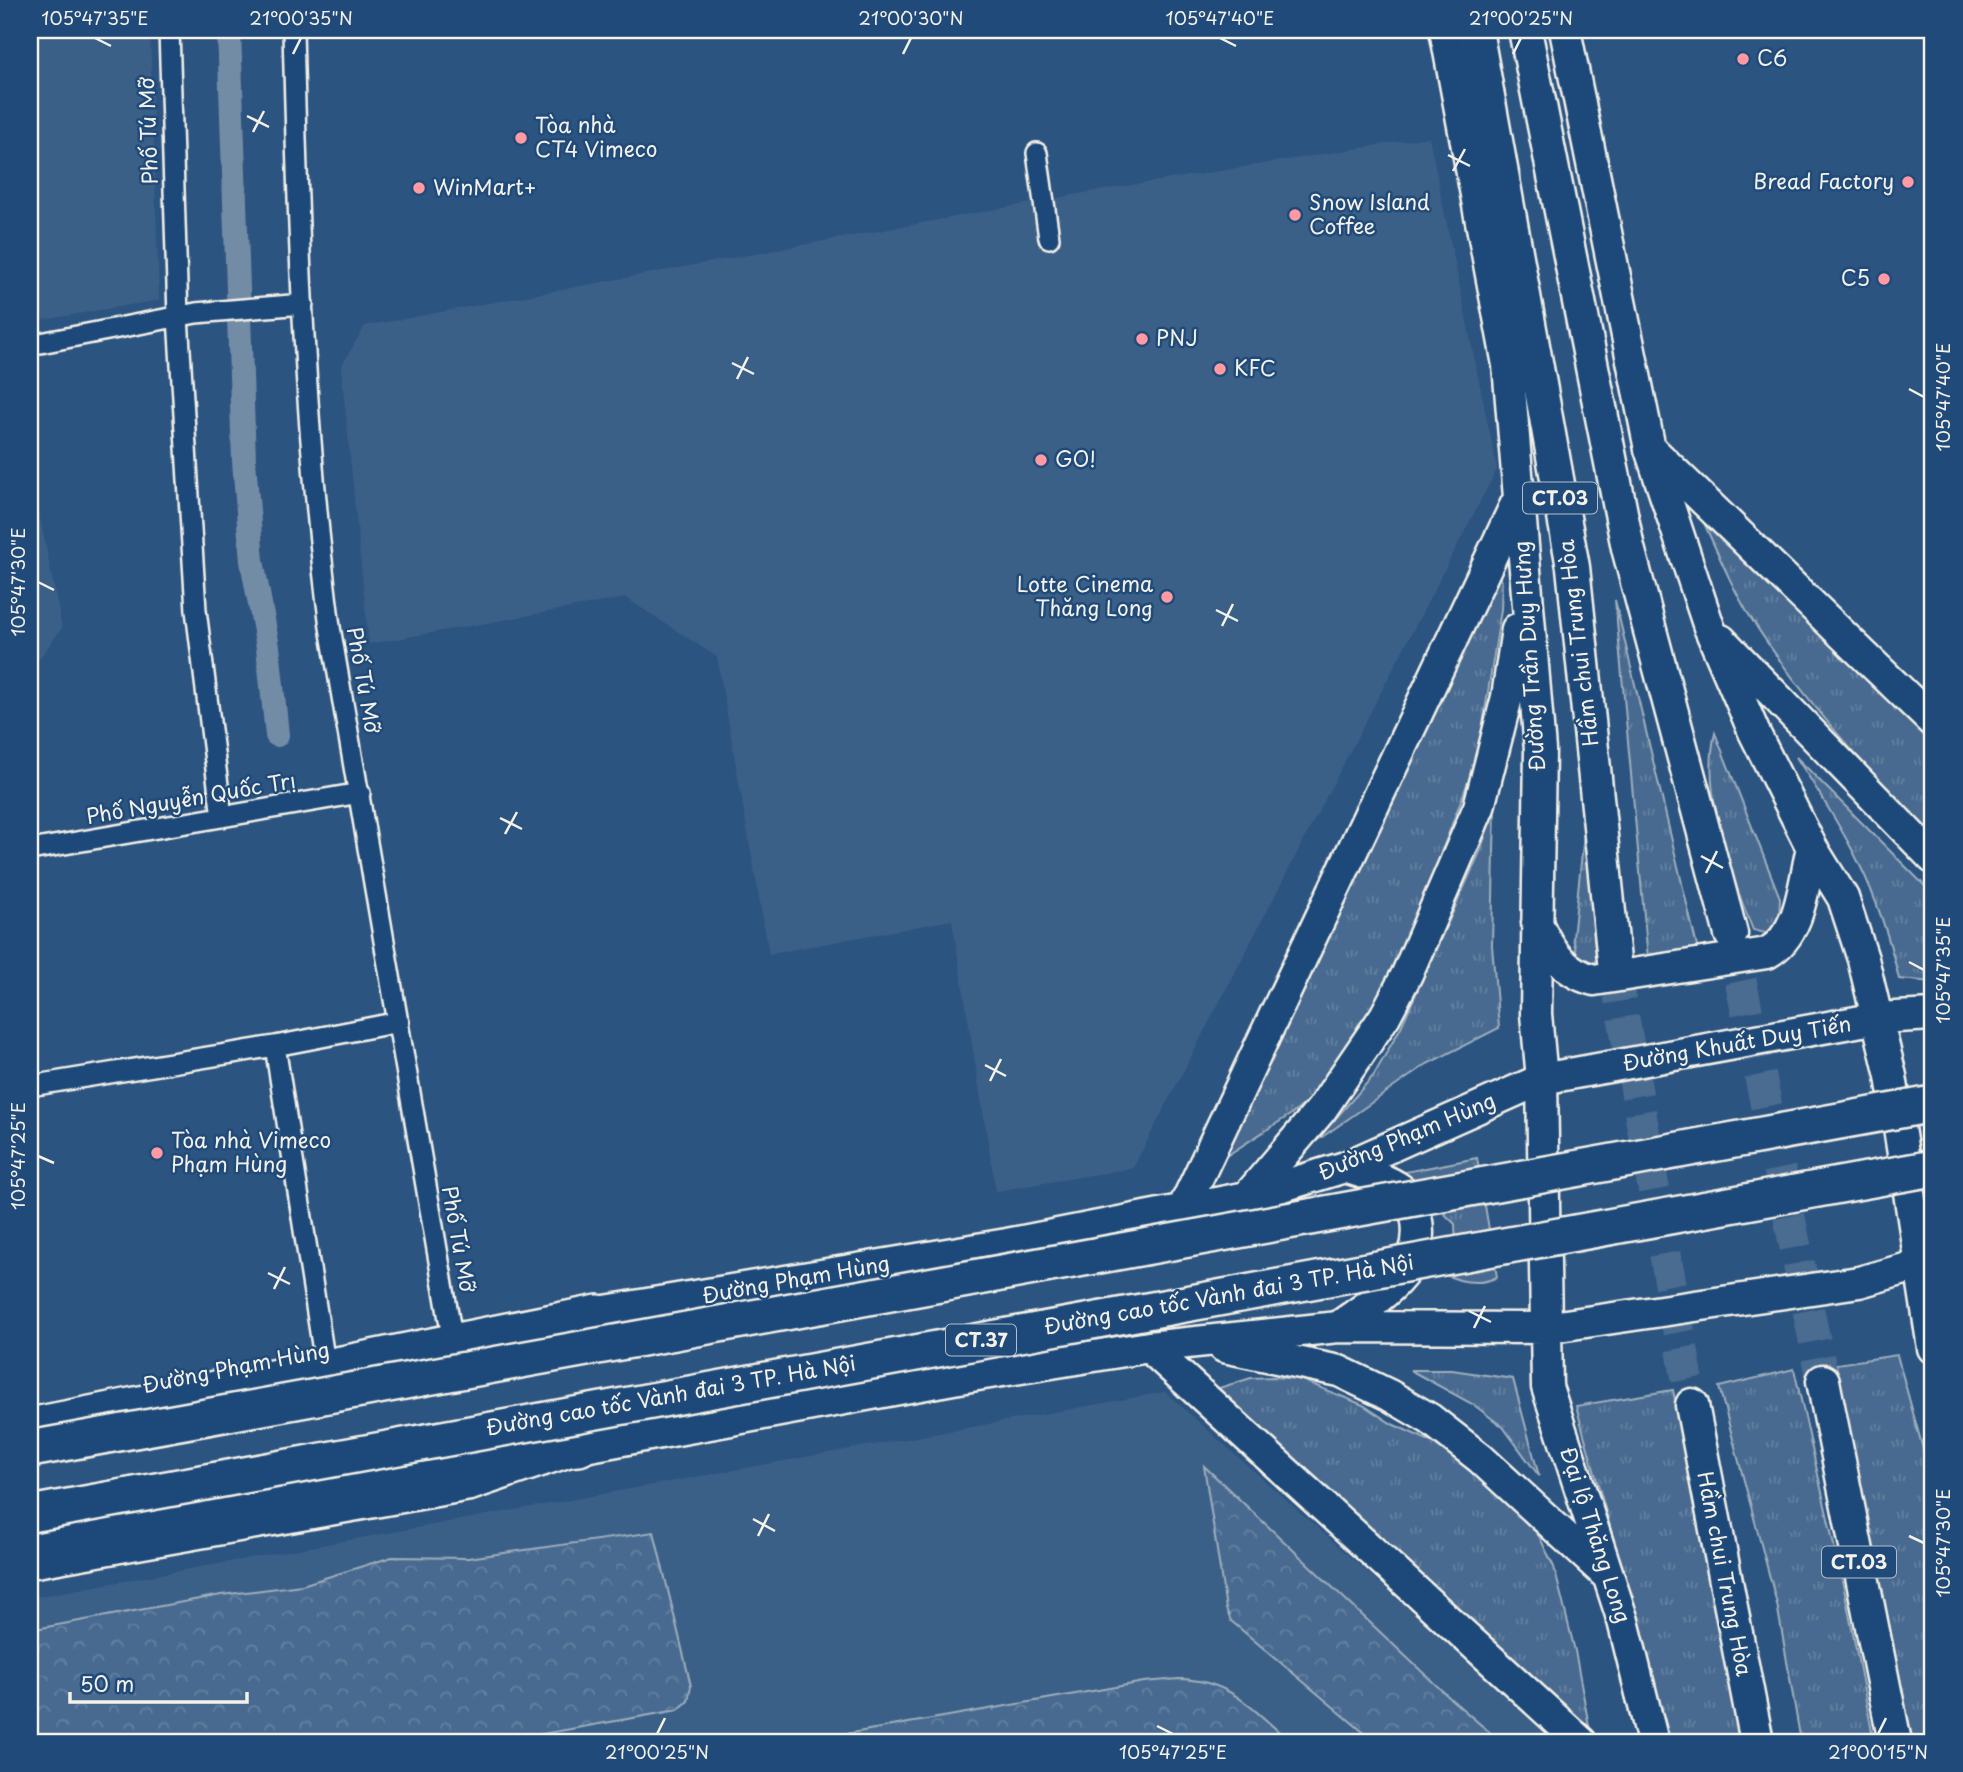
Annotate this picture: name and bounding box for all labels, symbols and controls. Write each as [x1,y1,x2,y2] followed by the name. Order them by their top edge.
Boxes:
[41,4,149,31] text: 105°47'35"E
[249,4,353,31] text: 21°00'35"N
[858,4,964,31] text: 21°00'30"N
[1166,4,1274,31] text: 105°47'40"E
[1469,4,1573,31] text: 21°00'25"N
[1757,41,1787,73] place label: C6
[1735,51,1751,67] marker: C6
[129,76,165,185] street label: Phố Tú Mỡ
[535,108,657,164] place label: Tòa nhà CT4 Vimeco
[513,130,529,146] marker: Tòa nhà CT4 Vimeco
[1753,164,1894,196] place label: Bread Factory
[433,170,537,202] place label: WinMart+
[1900,174,1916,190] marker: Bread Factory
[411,180,427,196] marker: WinMart+
[1309,185,1430,241] place label: Snow Island Coffee
[1287,207,1303,223] marker: Snow Island Coffee
[1841,261,1870,293] place label: C5
[1876,271,1892,287] marker: C5
[1156,321,1198,353] place label: PNJ
[1134,331,1150,347] marker: PNJ
[1929,343,1956,451] text: 105°47'40"E
[1234,351,1276,383] place label: KFC
[1212,361,1228,377] marker: KFC
[1055,442,1096,474] place label: GO!
[1033,452,1049,468] marker: GO!
[1523,482,1597,513] road number: CT.03
[4,527,31,637] text: 105°47'30"E
[1548,537,1606,748] street label: Hầm chui Trung Hòa
[1504,540,1552,772] street label: Đường Trần Duy Hưng
[1017,567,1153,623] place label: Lotte Cinema Thăng Long
[1159,589,1175,605] marker: Lotte Cinema Thăng Long
[340,624,390,736] street label: Phố Tú Mỡ
[83,763,298,831] street label: Phố Nguyễn Quốc Trị
[1929,916,1956,1024] text: 105°47'35"E
[1620,1006,1854,1078] street label: Đường Khuất Duy Tiến
[1313,1083,1500,1187] street label: Đường Phạm Hùng
[4,1102,31,1210] text: 105°47'25"E
[171,1123,331,1179] place label: Tòa nhà Vimeco Phạm Hùng
[149,1145,165,1161] marker: Tòa nhà Vimeco Phạm Hùng
[435,1183,485,1295] street label: Phố Tú Mỡ
[1041,1245,1416,1341] street label: Đường cao tốc Vành đai 3 TP. Hà Nội
[699,1246,892,1310] street label: Đường Phạm Hùng
[946,1324,1016,1356] road number: CT.37
[139,1332,332,1400] street label: Đường Phạm Hùng
[483,1346,858,1442] street label: Đường cao tốc Vành đai 3 TP. Hà Nội
[1553,1442,1640,1626] street label: Đại lộ Thăng Long
[1690,1469,1762,1679] street label: Hầm chui Trung Hòa
[1929,1488,1956,1598] text: 105°47'30"E
[1822,1546,1896,1578] road number: CT.03
[70,1660,247,1704] scale bar
[80,1667,134,1699] text: 50 m
[605,1738,709,1765] text: 21°00'25"N
[1119,1738,1227,1765] text: 105°47'25"E
[1828,1738,1928,1765] text: 21°00'15"N

